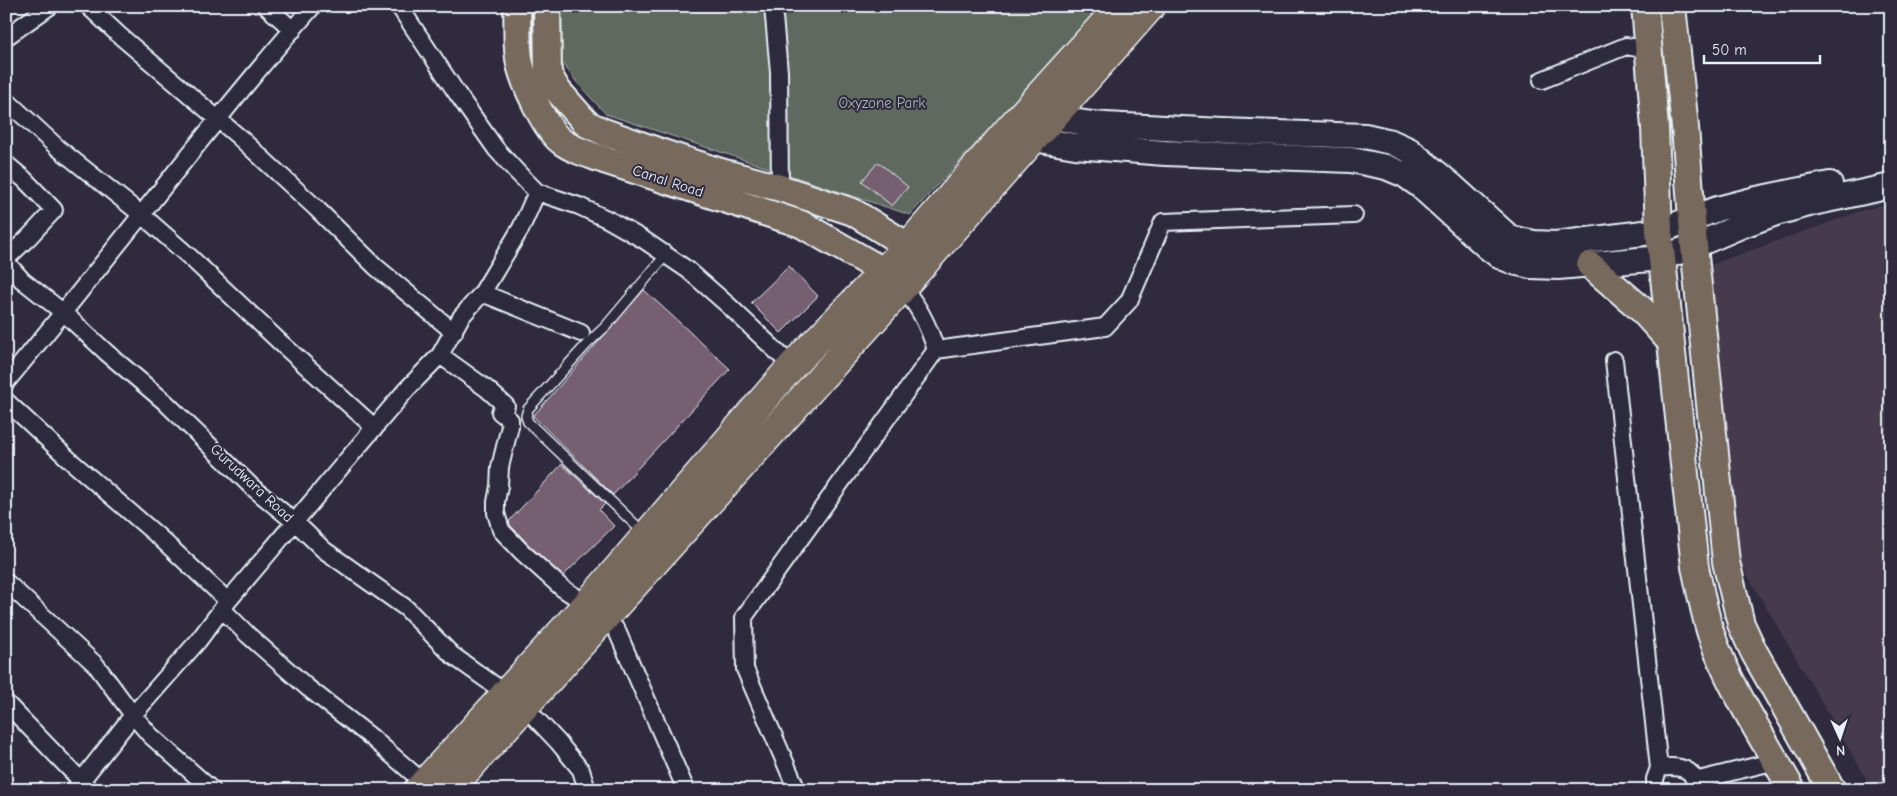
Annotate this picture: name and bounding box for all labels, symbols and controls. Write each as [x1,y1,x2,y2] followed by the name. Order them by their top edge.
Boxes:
[1704,32,1821,64] scale bar
[1712,41,1747,59] text: 50 m
[838,94,926,112] park label: Oxyzone Park
[630,161,706,201] street label: Canal Road
[207,440,297,526] street label: Gurudwara Road
[1814,714,1864,764] north arrow
[1836,742,1846,759] text: N

